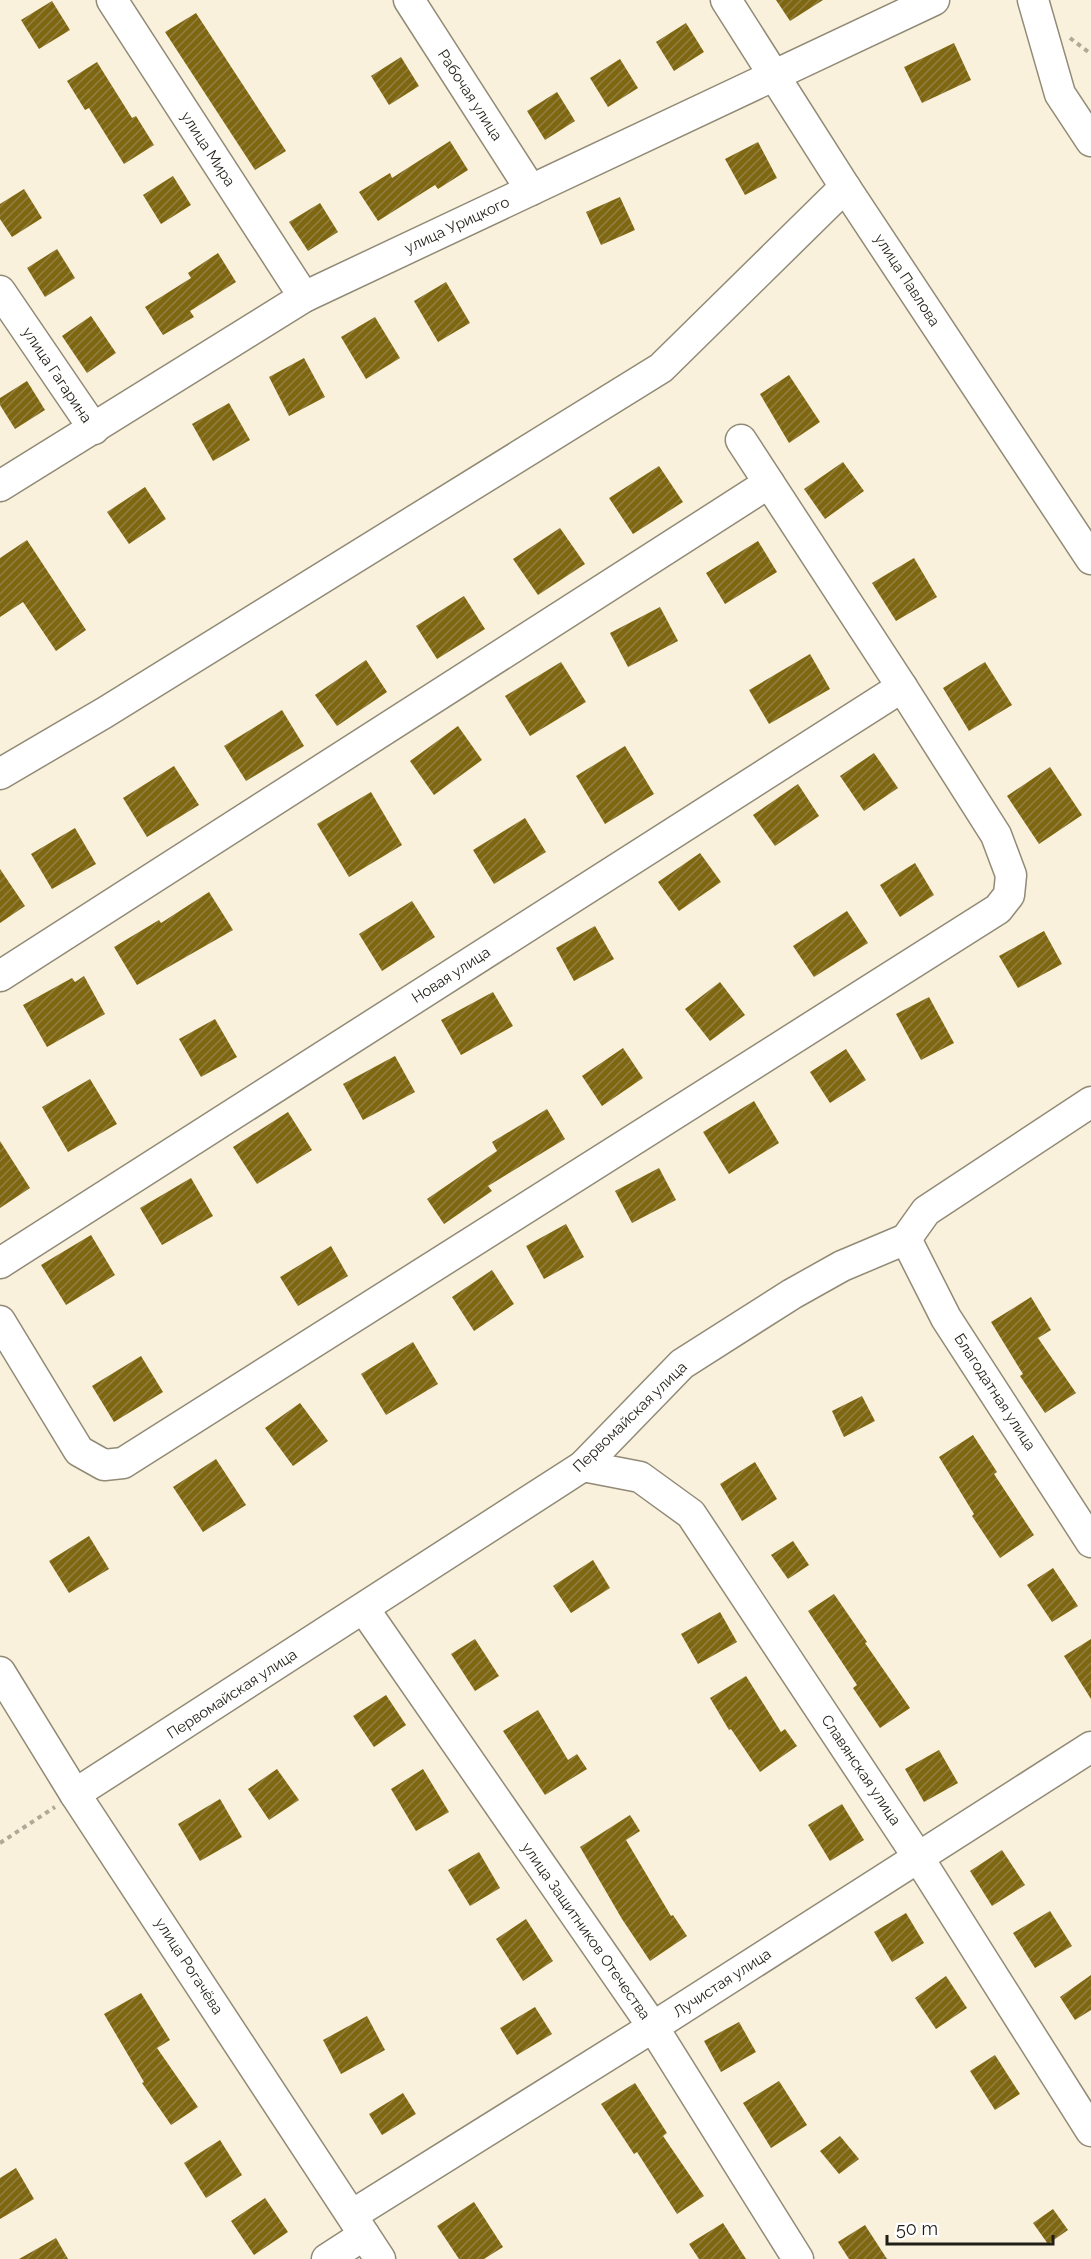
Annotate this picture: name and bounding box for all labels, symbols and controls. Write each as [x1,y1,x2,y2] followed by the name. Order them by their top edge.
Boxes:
[434,46,506,144] street label: Рабочая улица
[177,108,239,190] street label: улица Мира
[402,193,512,257] street label: улица Урицкого
[870,230,944,330] street label: улица Павлова
[18,324,96,426] street label: улица Гагарина
[408,943,494,1007] street label: Новая улица
[950,1330,1040,1454] street label: Благодатная улица
[569,1358,691,1476] street label: Первомайская улица
[164,1645,300,1743] street label: Первомайская улица
[817,1711,905,1829] street label: Славянская улица
[518,1839,654,2023] street label: улица Защитников Отечества
[151,1914,227,2018] street label: улица Рогачёва
[670,1945,774,2021] street label: Лучистая улица
[887,2208,1054,2246] scale bar
[896,2218,938,2239] text: 50 m

